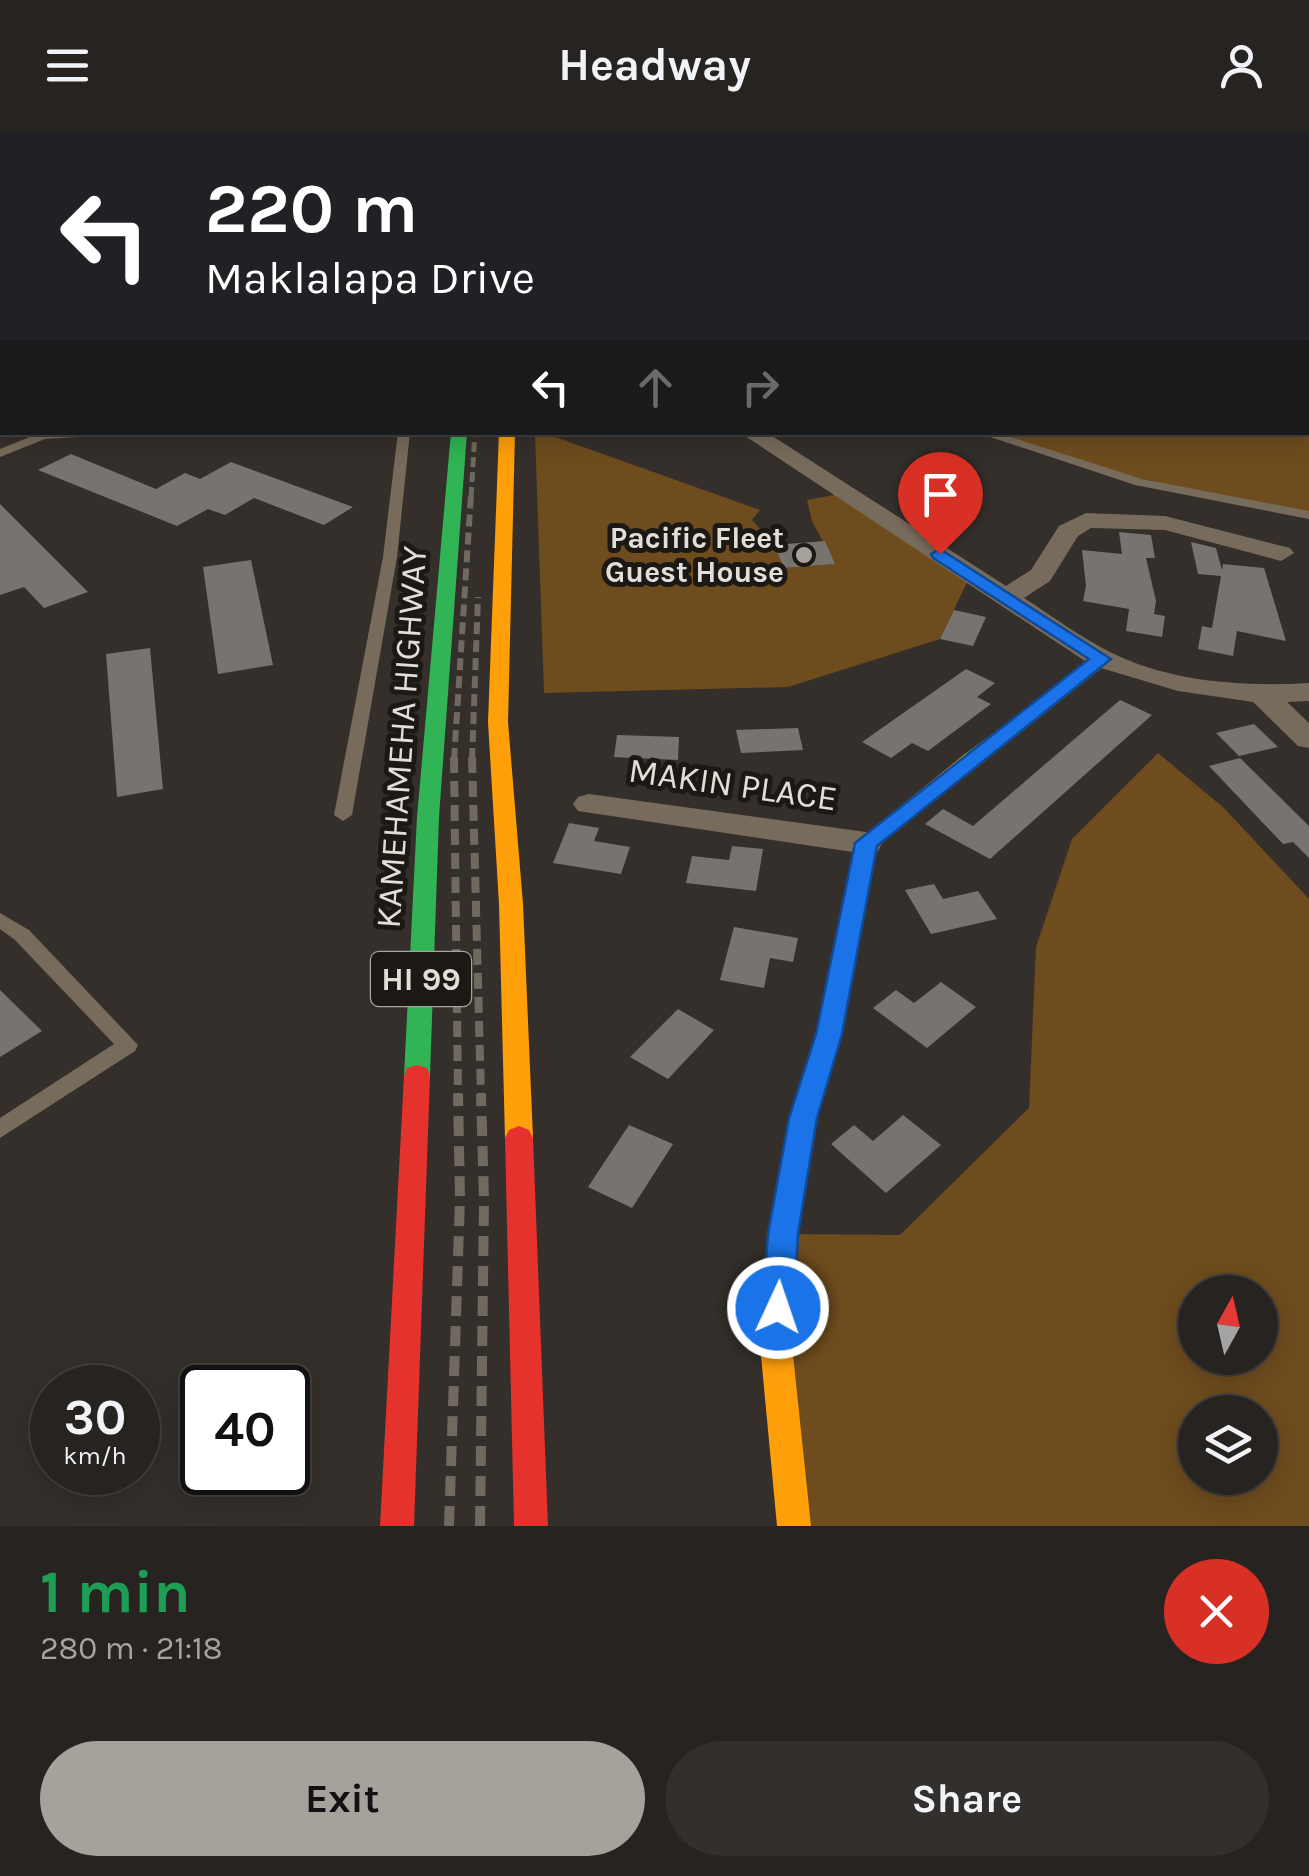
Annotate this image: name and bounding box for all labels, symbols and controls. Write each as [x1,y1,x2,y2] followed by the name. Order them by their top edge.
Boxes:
[40,38,95,93] icon: menu
[1214,38,1269,93] icon: person
[558,39,751,91] text: Headway
[205,168,418,250] text: 220 m
[40,170,170,300] icon: left
[205,252,535,304] text: Maklalapa Drive
[523,360,578,415] icon: left
[628,360,683,415] icon: ahead
[733,360,788,415] icon: right
[898,452,983,555] pin
[913,467,968,522] icon: arrive
[605,520,784,590] place label: Pacific Fleet Guest House
[793,544,815,566] marker: Pacific Fleet Guest House
[368,545,435,930] street label: KAMEHAMEHA HIGHWAY
[626,750,840,819] street label: MAKIN PLACE
[371,952,471,1006] road number: HI 99
[726,1256,830,1360] position arrow
[1178,1275,1278,1375] north arrow
[1178,1275,1278,1495] map controls
[180,1365,310,1495] speed limit sign: 40
[64,1388,126,1447] text: 30
[1178,1395,1278,1495] button: layers
[63,1441,127,1470] text: km/h
[40,1557,191,1627] text: 1 min
[1164,1559,1269,1664] button: close
[40,1630,222,1667] text: 280 m · 21:18
[40,1741,645,1856] button: Exit
[665,1741,1269,1856] button: Share

